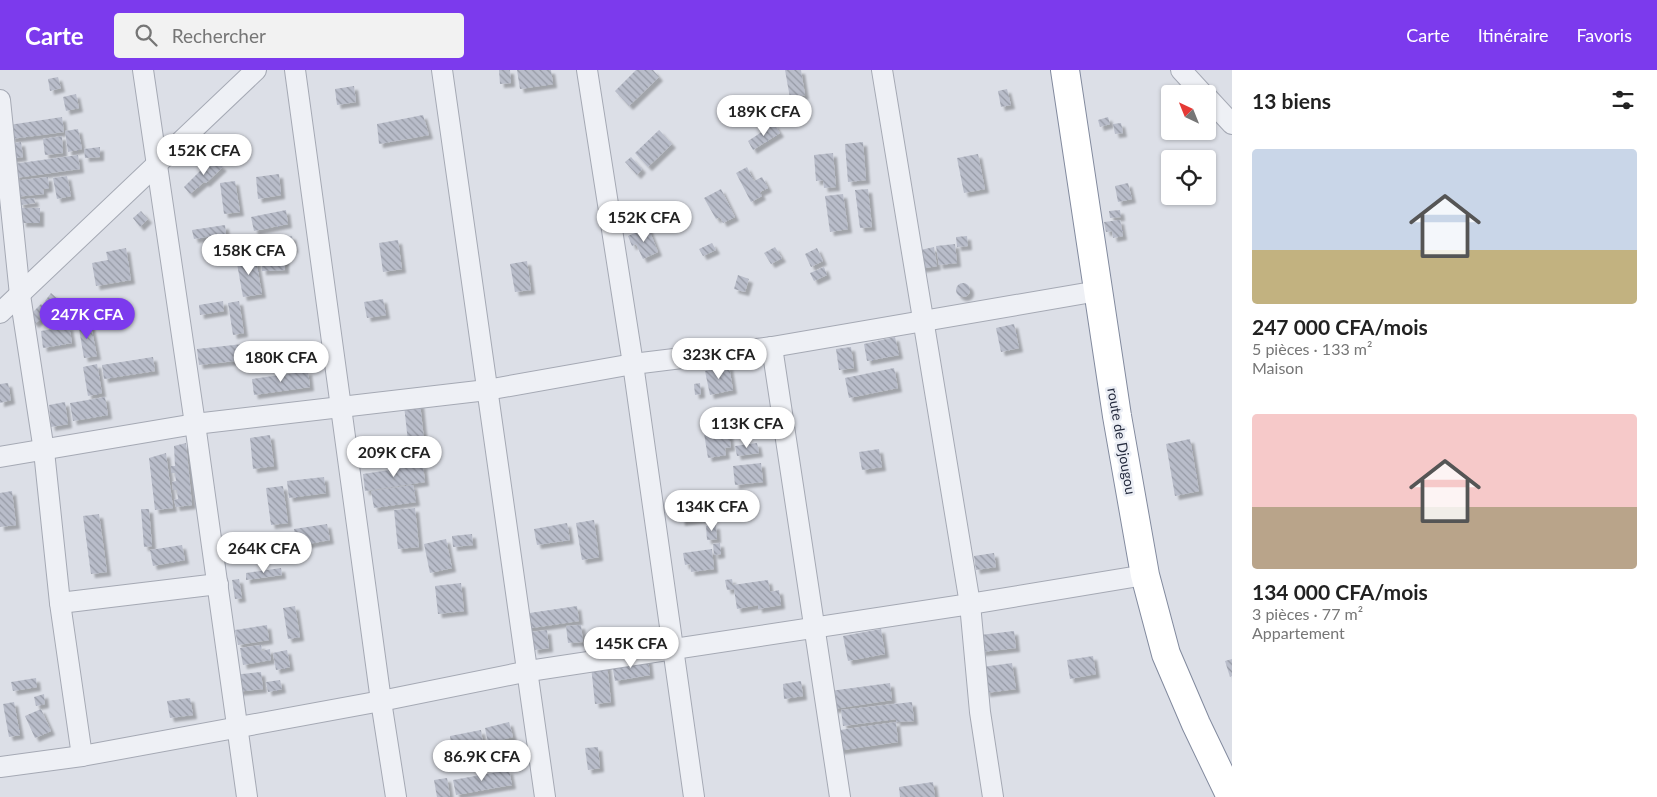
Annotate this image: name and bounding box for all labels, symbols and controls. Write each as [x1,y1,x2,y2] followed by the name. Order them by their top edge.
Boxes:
[114,13,464,58] search box
[25,21,84,50] text: Carte
[132,21,160,49] icon: search
[172,24,266,47] text: Rechercher
[1406,24,1450,46] text: Carte
[1478,24,1548,46] text: Itinéraire
[1576,24,1632,46] text: Favoris
[1161,85,1216,140] north arrow
[1161,85,1216,205] map controls
[1609,86,1637,114] icon: filters
[1252,88,1331,113] text: 13 biens
[712,94,816,137] pin: 189K CFA
[728,101,800,120] text: 189K CFA
[152,134,256,176] pin: 152K CFA
[168,140,240,159] text: 152K CFA
[1161,150,1216,205] button: locate
[1400,181,1490,271] icon: home
[592,200,696,243] pin: 152K CFA
[608,207,680,226] text: 152K CFA
[197,234,301,276] pin: 158K CFA
[213,240,285,259] text: 158K CFA
[35,298,139,340] pin: 247K CFA
[51,304,123,323] text: 247K CFA
[1252,314,1428,339] text: 247 000 CFA/mois
[667,338,771,380] pin: 323K CFA
[1252,339,1372,358] text: 5 pièces · 133 m²
[229,340,333,383] pin: 180K CFA
[683,344,755,363] text: 323K CFA
[245,347,317,366] text: 180K CFA
[1252,358,1303,377] text: Maison
[1104,386,1140,496] street label: route de Djougou
[695,406,799,449] pin: 113K CFA
[711,413,783,432] text: 113K CFA
[342,436,446,478] pin: 209K CFA
[358,442,430,461] text: 209K CFA
[1400,446,1490,536] icon: home
[660,490,764,532] pin: 134K CFA
[676,496,748,515] text: 134K CFA
[212,532,316,574] pin: 264K CFA
[228,538,300,557] text: 264K CFA
[1252,579,1428,604] text: 134 000 CFA/mois
[1252,604,1363,623] text: 3 pièces · 77 m²
[1252,623,1345,642] text: Appartement
[579,626,683,669] pin: 145K CFA
[595,633,667,652] text: 145K CFA
[425,740,539,782] pin: 86.9K CFA
[444,746,520,765] text: 86.9K CFA

